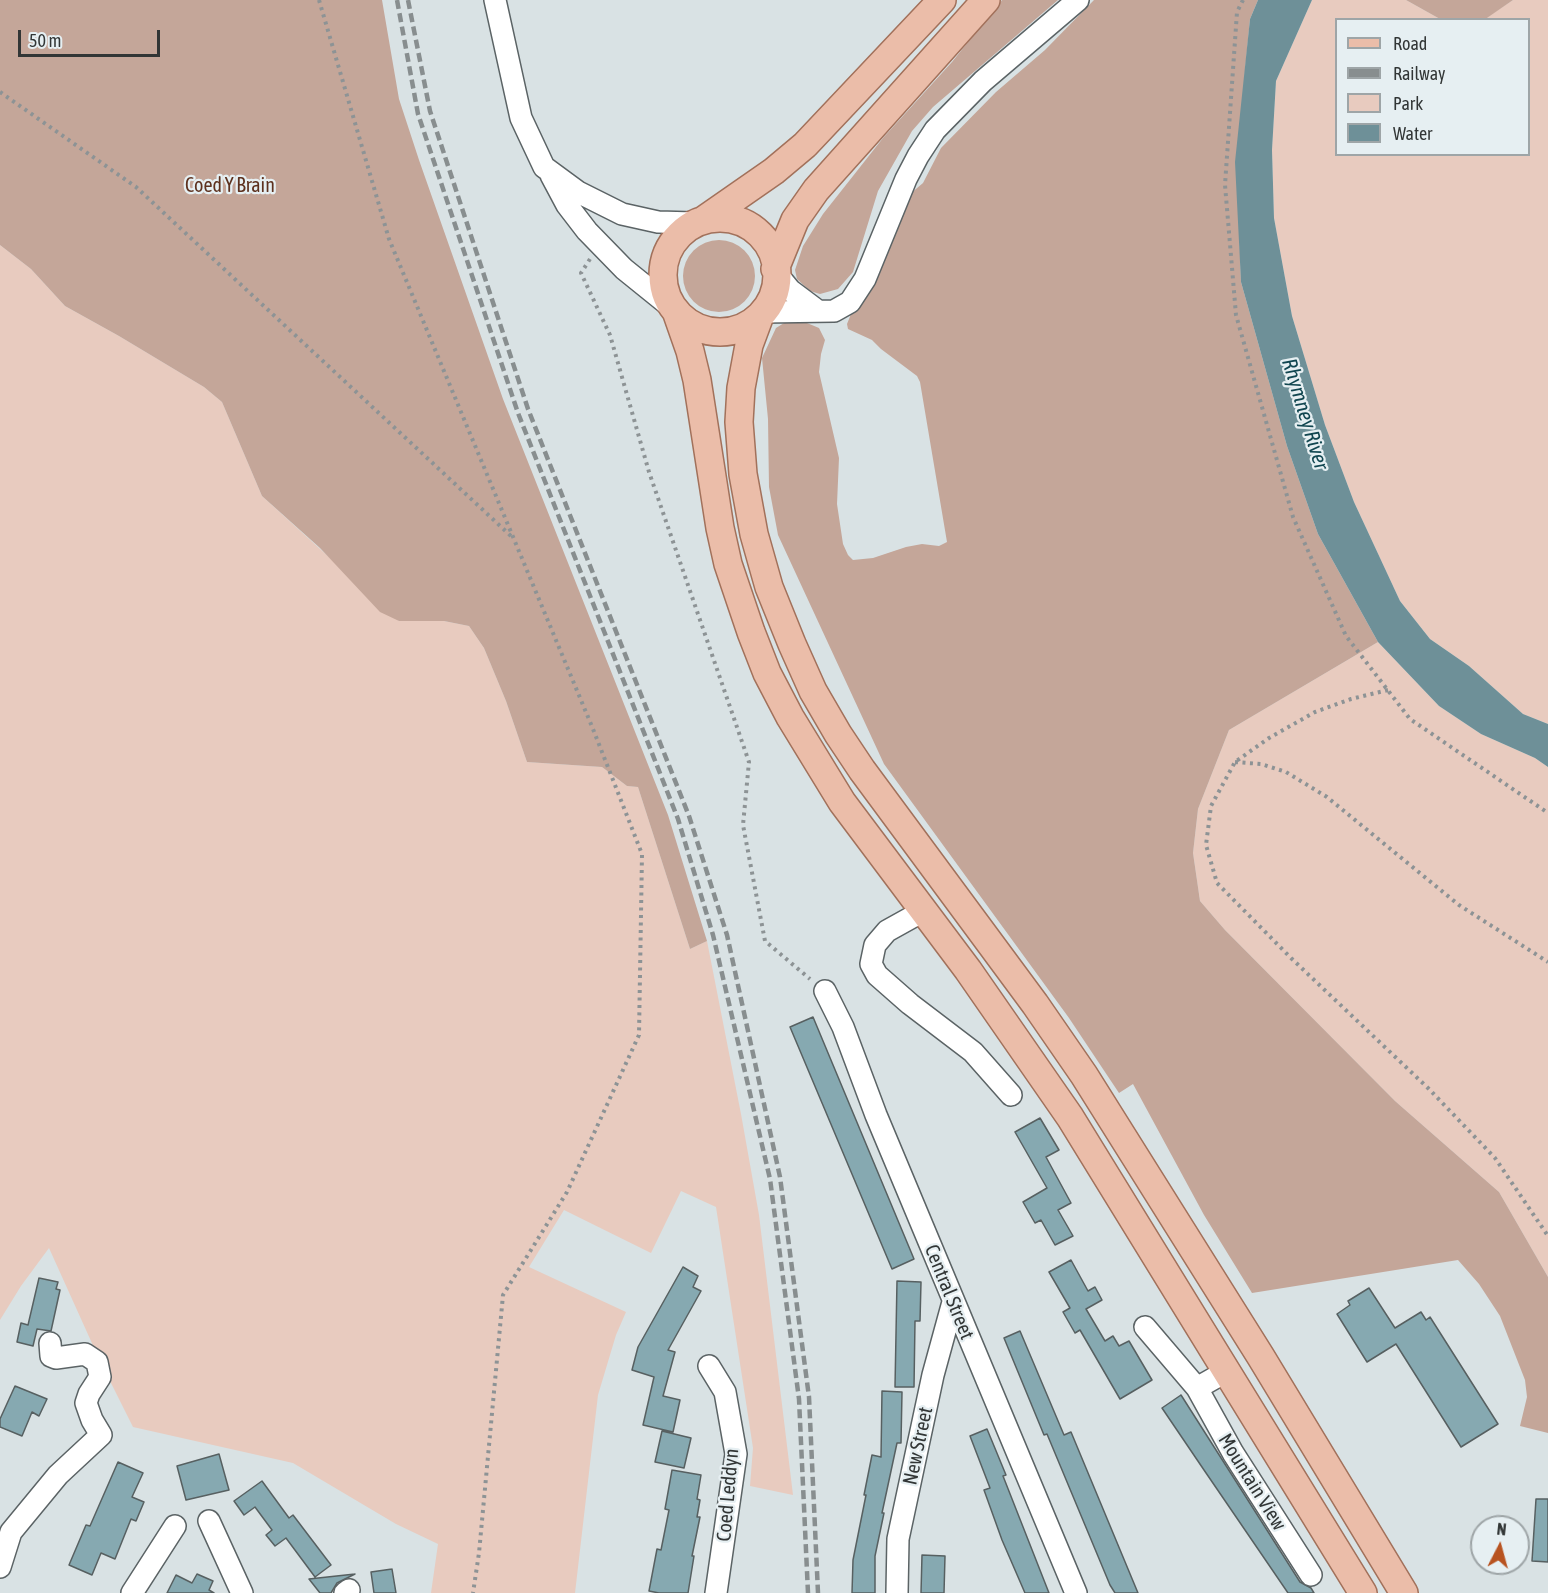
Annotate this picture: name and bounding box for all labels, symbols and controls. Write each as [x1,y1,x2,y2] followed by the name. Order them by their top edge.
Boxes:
[21,18,164,56] scale bar
[1335,18,1530,156] legend
[29,30,61,51] text: 50 m
[1393,33,1427,54] text: Road
[1393,63,1445,84] text: Railway
[1393,93,1423,114] text: Park
[1393,123,1432,144] text: Water
[185,174,275,198] park label: Coed Y Brain
[1276,355,1334,473] water label: Rhymney River
[919,1241,979,1343] street label: Central Street
[898,1405,938,1487] street label: New Street
[1213,1429,1291,1535] street label: Mountain View
[712,1448,744,1542] street label: Coed Leddyn
[1470,1515,1530,1575] north arrow
[1496,1520,1507,1539] text: N

